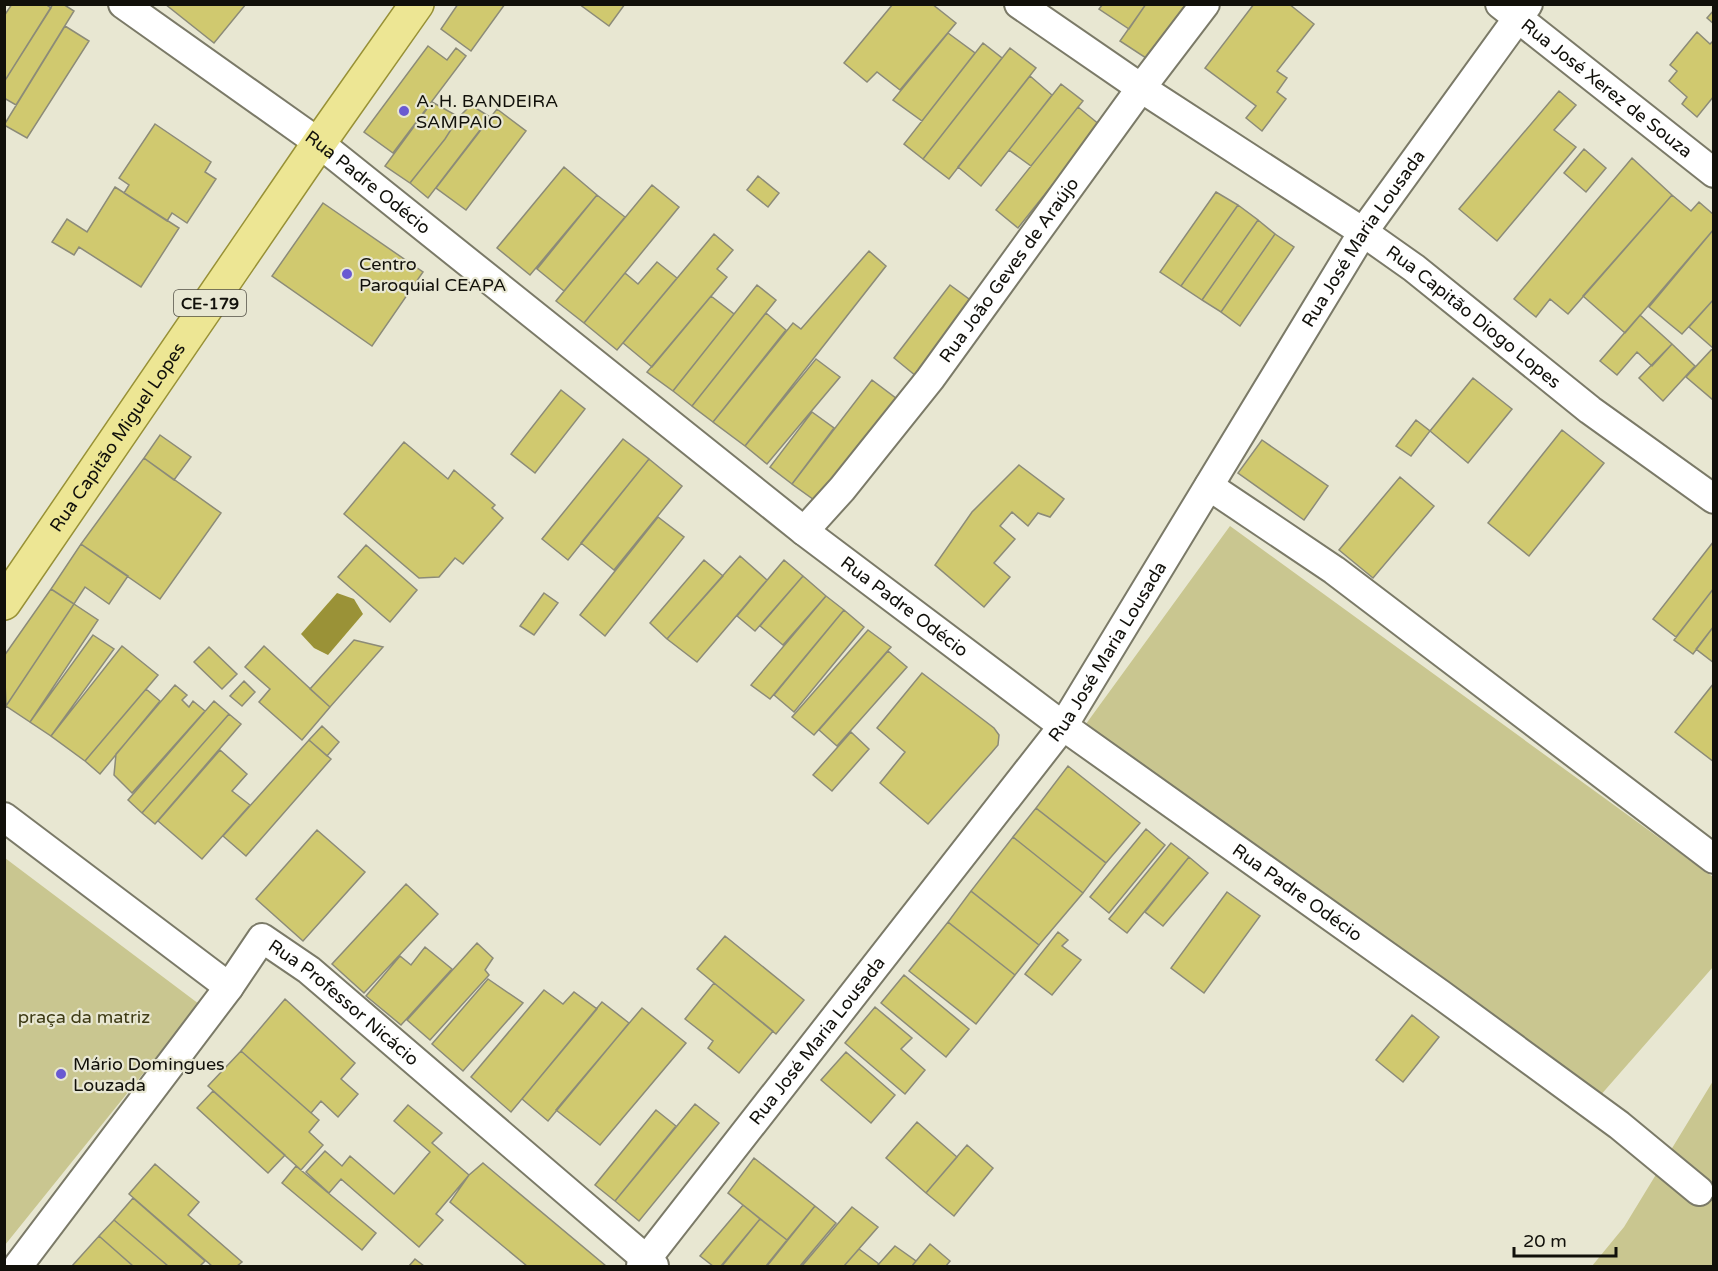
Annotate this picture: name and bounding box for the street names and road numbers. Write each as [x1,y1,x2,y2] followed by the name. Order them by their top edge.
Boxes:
[1517,14,1697,163] street label: Rua José Xerez de Souza
[301,126,435,239] street label: Rua Padre Odécio
[1297,146,1430,331] street label: Rua José Maria Lousada
[934,173,1083,367] street label: Rua João Geves de Araújo
[1382,241,1565,393] street label: Rua Capitão Diogo Lopes
[174,290,246,316] road number: CE-179
[45,338,190,536] street label: Rua Capitão Miguel Lopes
[836,551,973,662] street label: Rua Padre Odécio
[1044,557,1171,746] street label: Rua José Maria Lousada
[1228,839,1366,946] street label: Rua Padre Odécio
[264,935,423,1070] street label: Rua Professor Nicácio
[744,952,890,1129] street label: Rua José Maria Lousada

